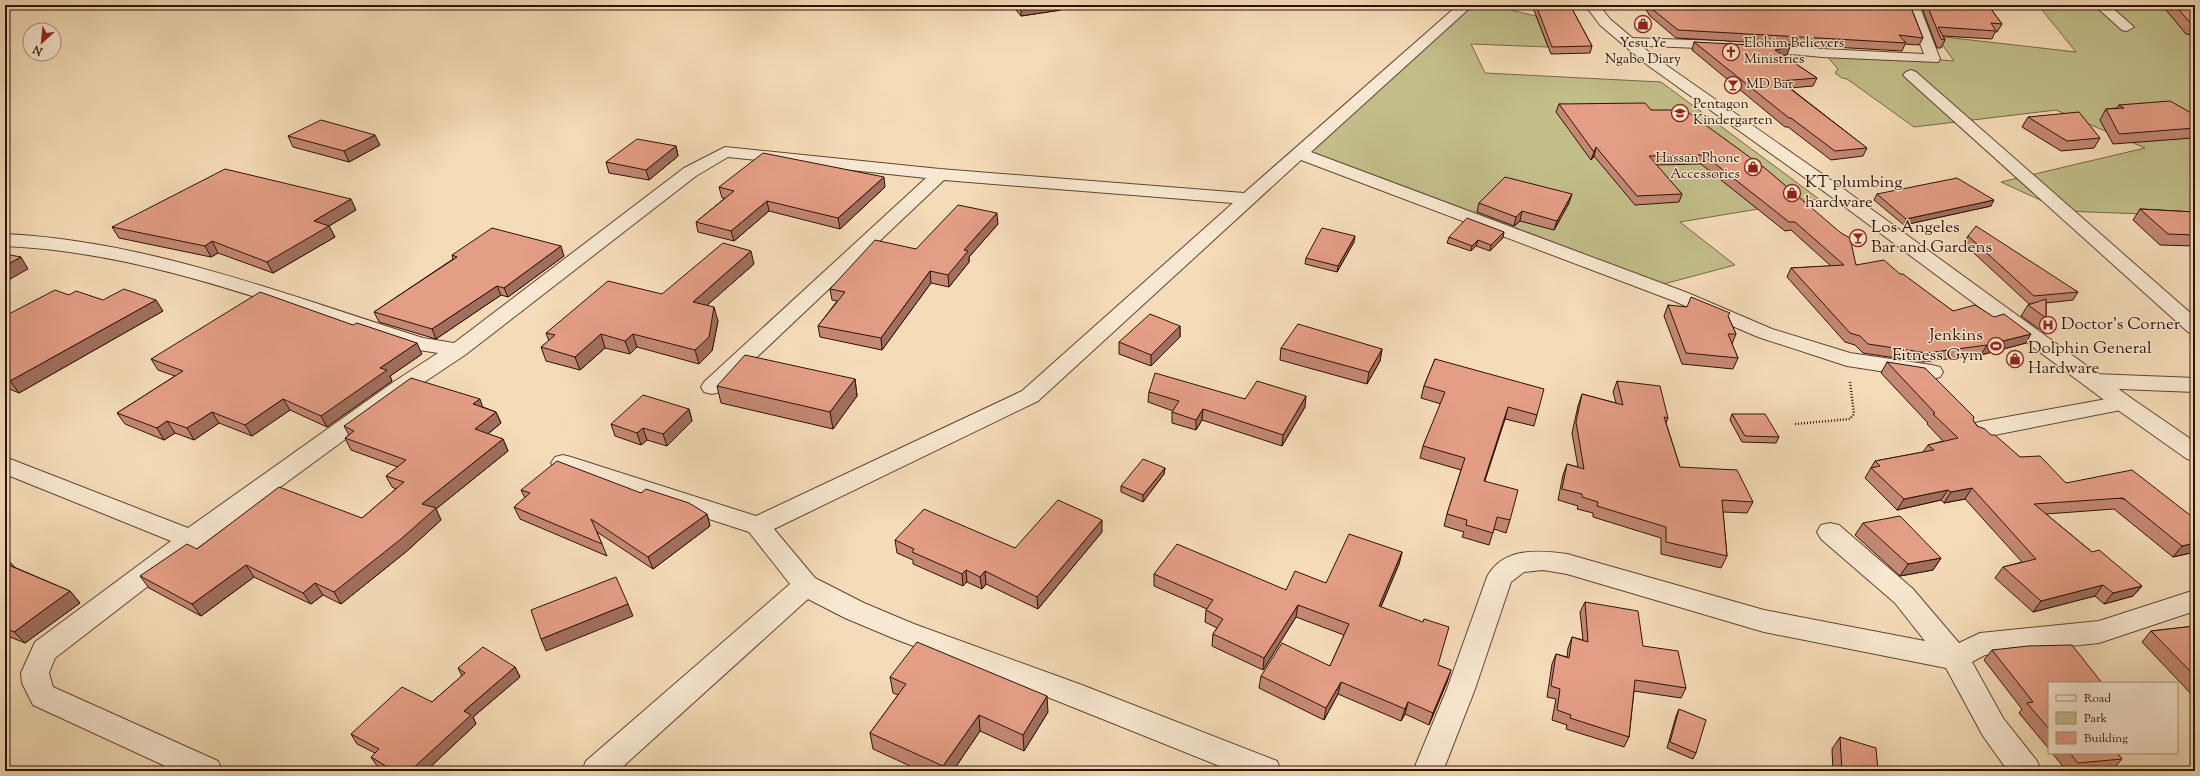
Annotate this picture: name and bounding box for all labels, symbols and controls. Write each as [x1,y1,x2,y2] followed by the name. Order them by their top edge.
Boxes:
[1633,14,1653,34] shop icon: Yesu Ye Ngabo Diary
[22,22,62,62] north arrow
[1605,34,1681,70] place label: Yesu Ye Ngabo Diary
[1744,34,1844,70] place label: Elohim Believers Ministries
[30,41,46,60] text: N
[1721,42,1741,62] church icon: Elohim Believers Ministries
[1723,75,1743,95] bar icon: MD Bar
[1746,75,1794,95] place label: MD Bar
[1693,95,1773,131] place label: Pentagon Kindergarten
[1670,103,1690,123] school or university icon: Pentagon Kindergarten
[1655,149,1740,185] place label: Hassan Phone Accessories
[1743,157,1763,177] shop icon: Hassan Phone Accessories
[1805,171,1902,215] place label: KT plumbing hardware
[1782,183,1802,203] shop icon: KT plumbing hardware
[1871,216,1993,260] place label: Los Angeles Bar and Gardens
[1848,228,1868,248] bar icon: Los Angeles Bar and Gardens
[2061,313,2181,337] place label: Doctor's Corner
[2038,315,2058,335] hospital icon: Doctor's Corner
[1892,324,1983,368] place label: Jenkins Fitness Gym
[1986,336,2006,356] sports icon: Jenkins Fitness Gym
[2028,337,2152,381] place label: Dolphin General Hardware
[2005,349,2025,369] shop icon: Dolphin General Hardware
[2048,682,2178,754] legend
[2084,690,2111,708] text: Road
[2084,710,2107,728] text: Park
[2084,730,2128,748] text: Building

